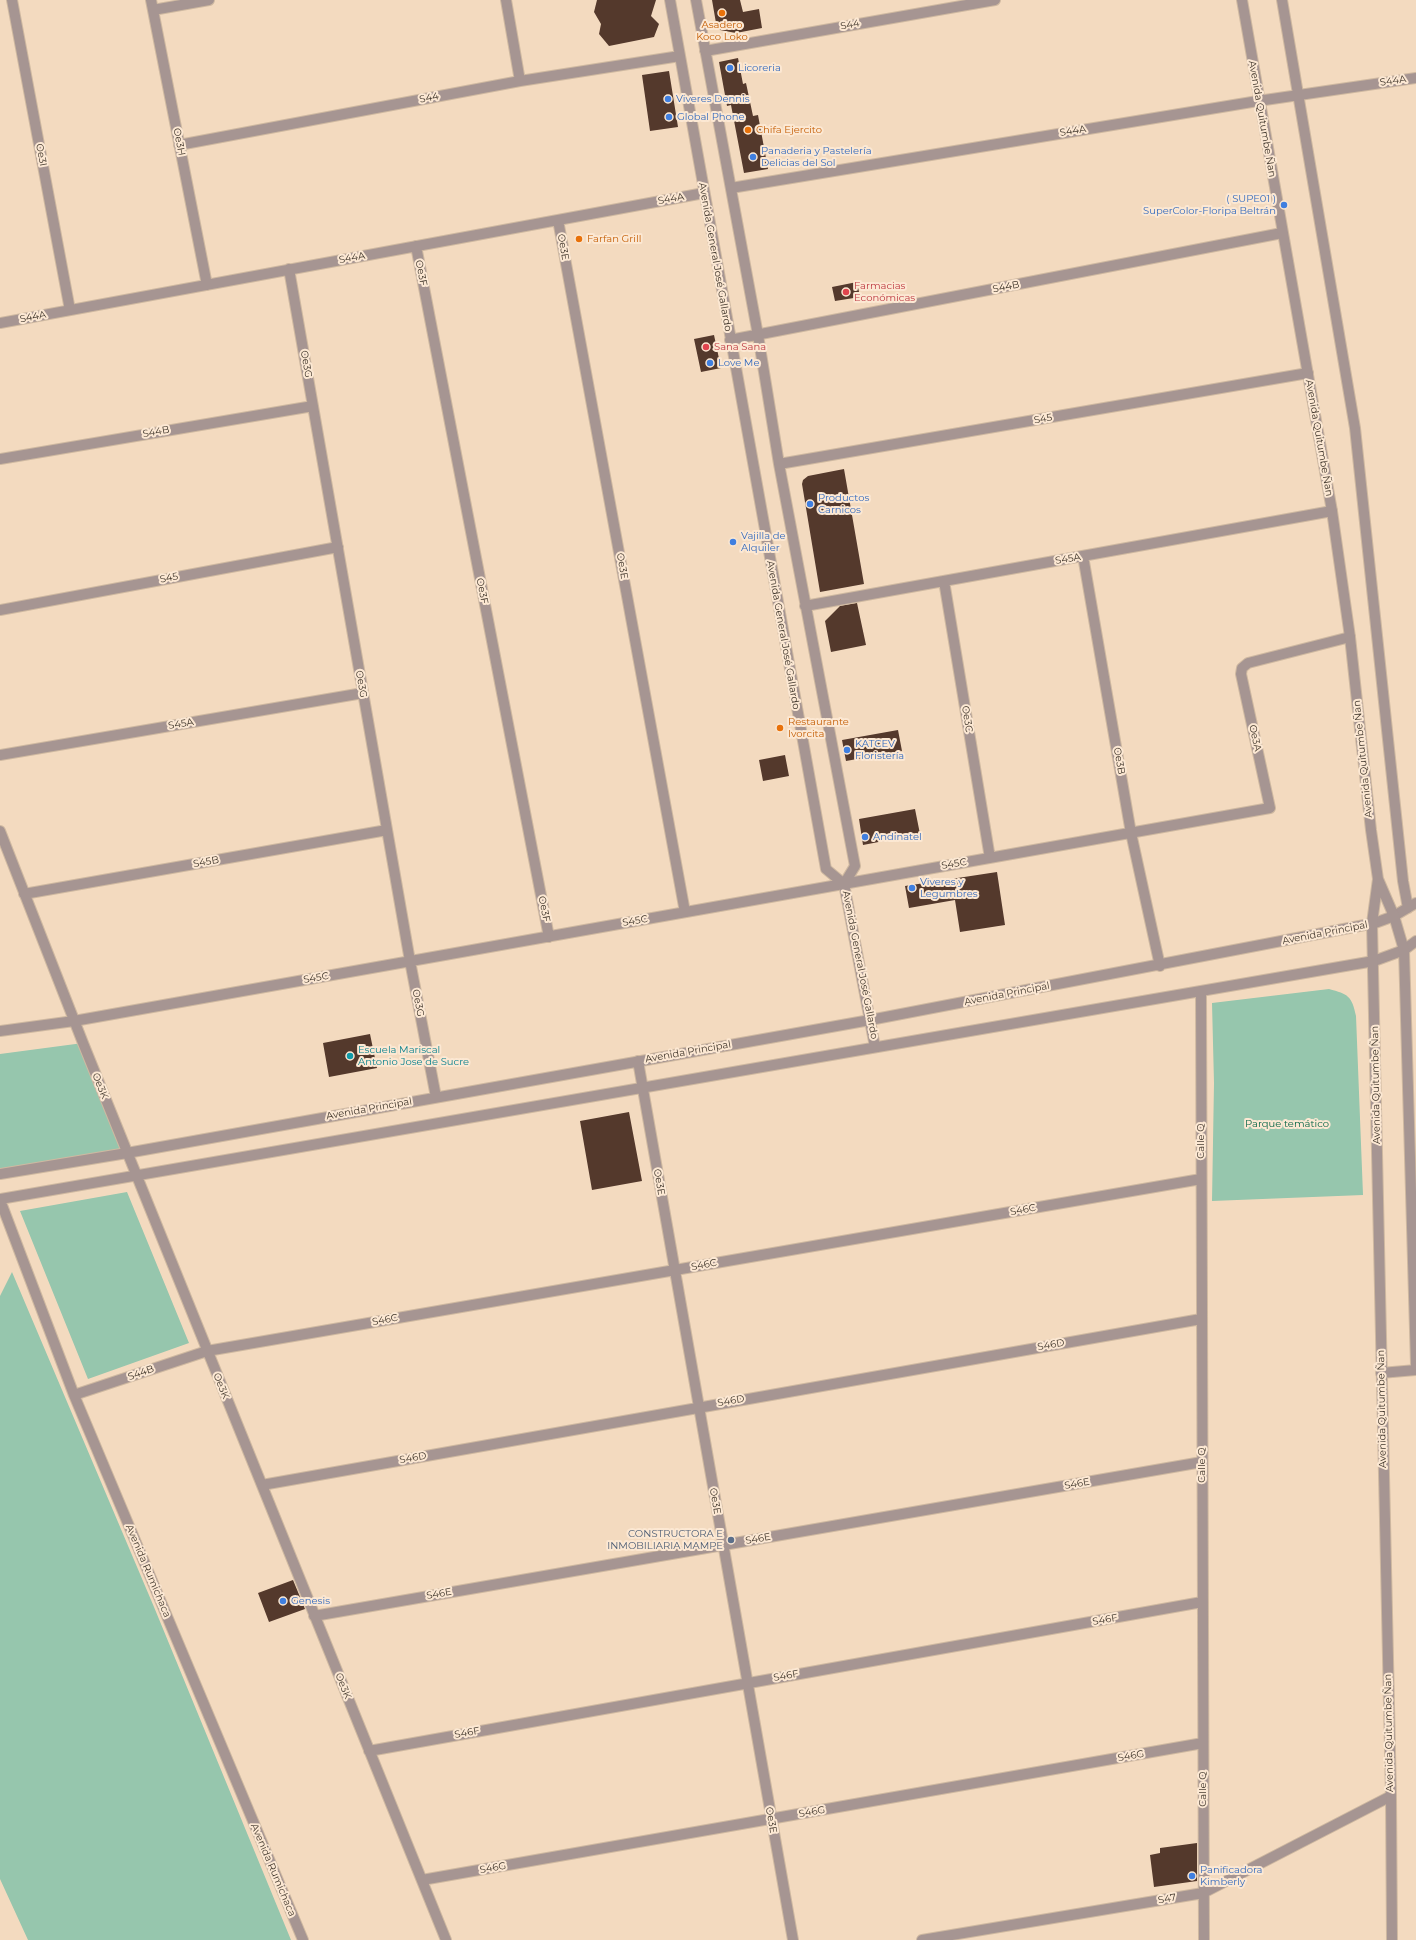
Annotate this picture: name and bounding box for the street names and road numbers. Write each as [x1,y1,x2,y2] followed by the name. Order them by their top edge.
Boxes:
[839,17,861,33] street label: S44
[1246,60,1278,178] street label: Avenida Quitumbe Ñan
[1379,73,1407,89] street label: S44A
[418,90,440,106] street label: S44
[1059,123,1087,139] street label: S44A
[170,127,188,157] street label: Oe3H
[33,143,49,167] street label: Oe3I
[696,182,734,332] street label: Avenida General José Gallardo
[657,191,685,207] street label: S44A
[555,233,571,261] street label: Oe3E
[338,250,366,266] street label: S44A
[413,259,429,287] street label: Oe3F
[992,279,1020,295] street label: S44B
[19,309,47,325] street label: S44A
[298,349,314,379] street label: Oe3G
[1303,379,1335,497] street label: Avenida Quitumbe Ñan
[1033,411,1053,427] street label: S45
[142,424,170,440] street label: S44B
[1054,551,1082,567] street label: S45A
[614,552,630,580] street label: Oe3E
[764,560,802,710] street label: Avenida General José Gallardo
[159,570,179,586] street label: S45
[474,577,490,605] street label: Oe3F
[353,669,369,699] street label: Oe3G
[1351,700,1375,818] street label: Avenida Quitumbe Ñan
[959,705,975,733] street label: Oe3C
[167,716,195,732] street label: S45A
[1246,724,1264,752] street label: Oe3A
[1111,746,1127,776] street label: Oe3B
[192,854,220,870] street label: S45B
[940,856,968,872] street label: S45C
[840,890,880,1040] street label: Avenida General José Gallardo
[536,895,552,923] street label: Oe3F
[621,913,649,929] street label: S45C
[1281,919,1369,947] street label: Avenida Principal
[302,970,330,986] street label: S45C
[963,980,1051,1008] street label: Avenida Principal
[409,988,427,1018] street label: Oe3G
[1369,1026,1383,1144] street label: Avenida Quitumbe Ñan
[644,1039,732,1065] street label: Avenida Principal
[89,1071,111,1101] street label: Oe3K
[325,1096,413,1122] street label: Avenida Principal
[1195,1123,1207,1159] street label: Calle Q
[651,1168,667,1196] street label: Oe3E
[1009,1202,1037,1218] street label: S46C
[690,1257,718,1273] street label: S46C
[371,1312,399,1328] street label: S46C
[1037,1337,1065,1353] street label: S46D
[1375,1350,1389,1468] street label: Avenida Quitumbe Ñan
[126,1363,156,1383] street label: S44B
[210,1371,232,1401] street label: Oe3K
[717,1393,745,1409] street label: S46D
[1196,1447,1208,1483] street label: Calle Q
[399,1450,427,1466] street label: S46D
[1063,1476,1091,1492] street label: S46E
[707,1487,723,1515] street label: Oe3E
[123,1523,173,1619] street label: Avenida Rumichaca
[744,1531,772,1547] street label: S46E
[425,1586,453,1602] street label: S46E
[1092,1612,1118,1628] street label: S46F
[773,1668,799,1684] street label: S46F
[332,1671,354,1701] street label: Oe3K
[1382,1674,1396,1792] street label: Avenida Quitumbe Ñan
[454,1725,480,1741] street label: S46F
[1117,1748,1145,1764] street label: S46G
[1197,1771,1209,1807] street label: Calle Q
[798,1804,826,1820] street label: S46G
[763,1806,779,1834] street label: Oe3E
[248,1822,298,1918] street label: Avenida Rumichaca
[479,1860,507,1876] street label: S46G
[1157,1892,1177,1906] street label: S47

